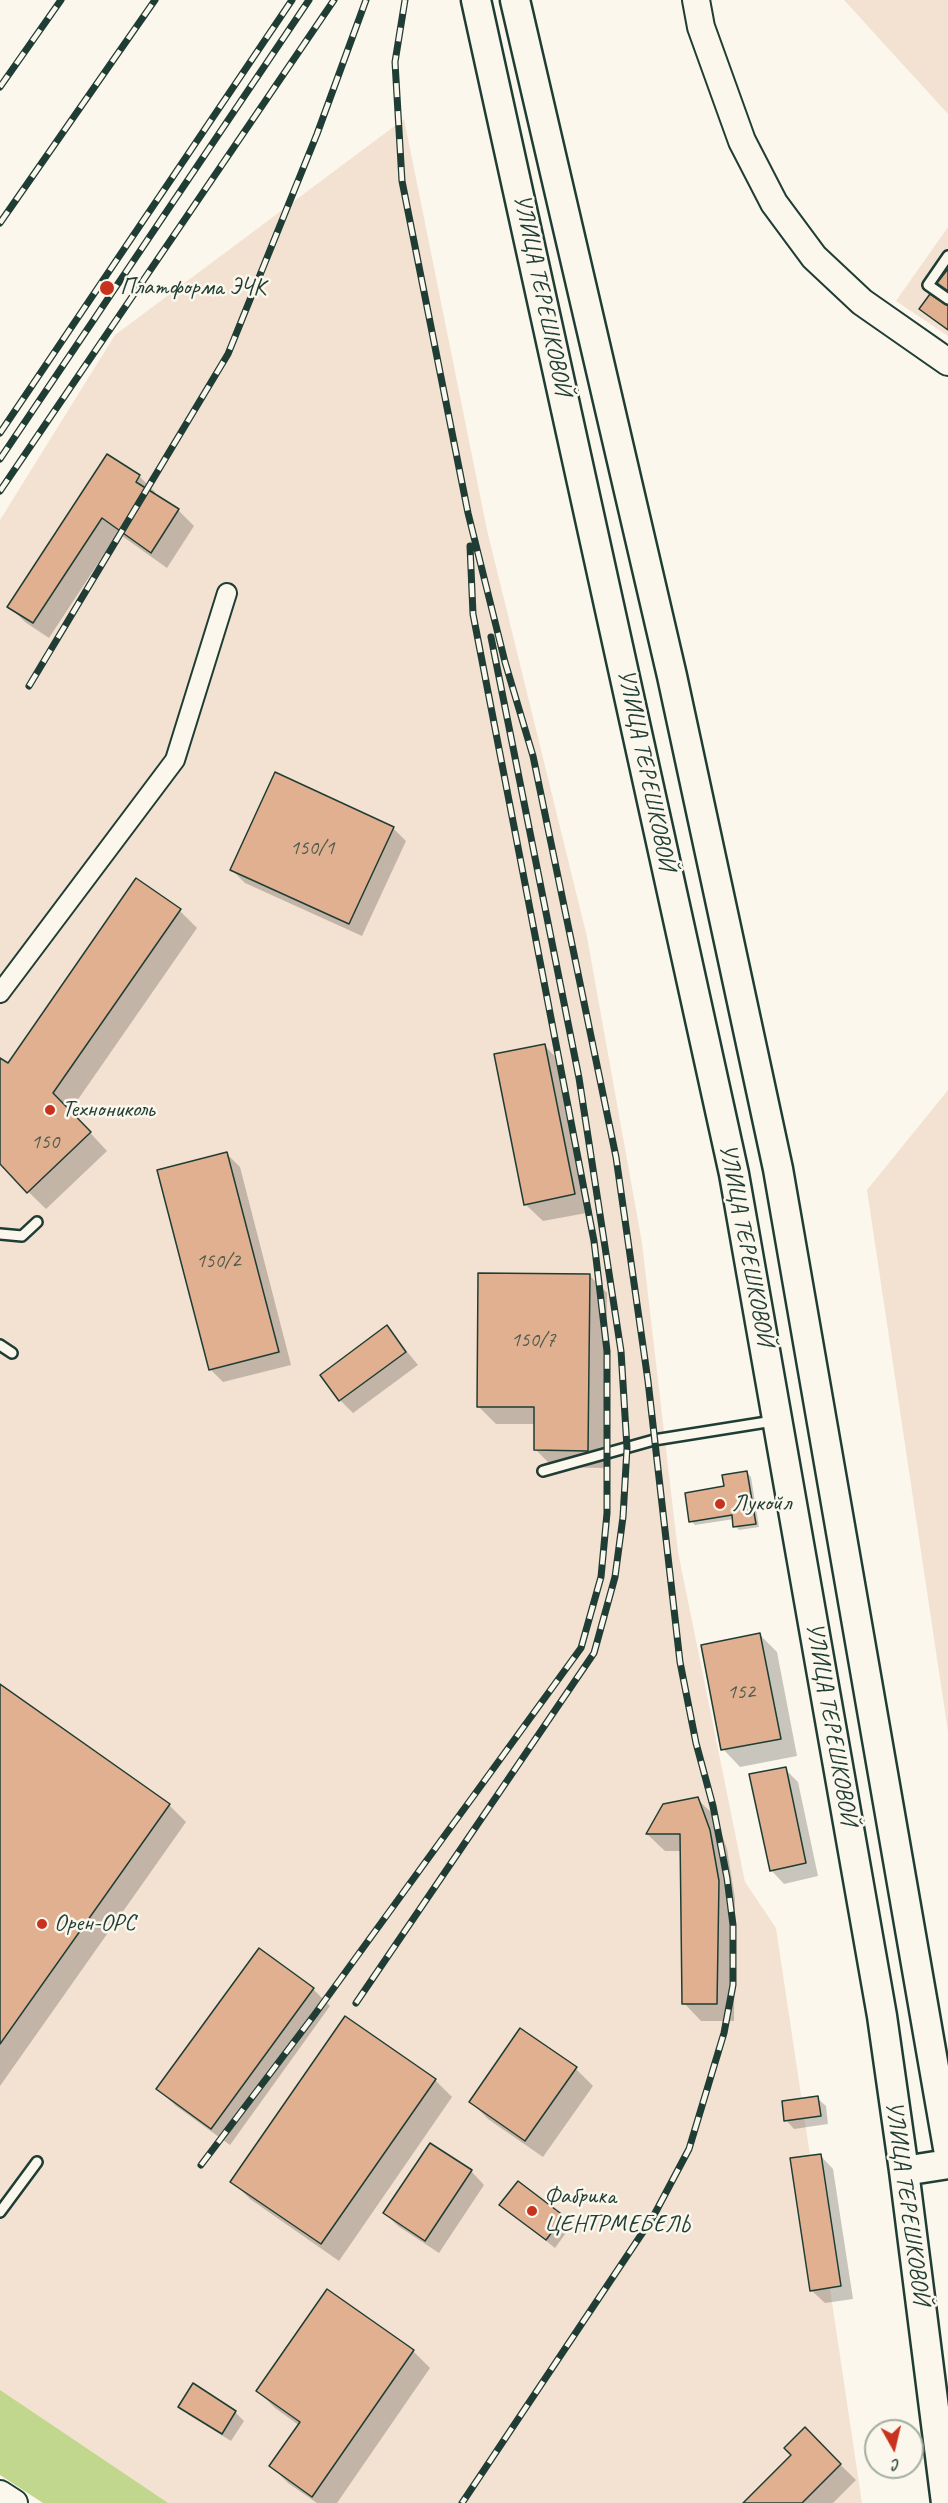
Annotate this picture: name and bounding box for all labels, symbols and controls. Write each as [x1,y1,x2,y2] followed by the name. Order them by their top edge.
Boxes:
[507,192,577,398] street label: УЛИЦА ТЕРЕШКОВОЙ
[120,274,265,302] place label: Платформа ЭЧК
[98,279,116,297] marker: Платформа ЭЧК
[611,667,681,873] street label: УЛИЦА ТЕРЕШКОВОЙ
[290,835,334,861] house number: 150/1
[62,1096,154,1124] place label: Технониколь
[43,1103,57,1117] marker: Технониколь
[31,1129,59,1155] house number: 150
[712,1142,780,1348] street label: УЛИЦА ТЕРЕШКОВОЙ
[196,1248,240,1274] house number: 150/2
[511,1327,555,1353] house number: 150/7
[732,1490,791,1518] place label: Лукойл
[713,1497,727,1511] marker: Лукойл
[799,1621,863,1827] street label: УЛИЦА ТЕРЕШКОВОЙ
[727,1679,755,1705] house number: 152
[54,1910,135,1938] place label: Орен-ОРС
[35,1917,49,1931] marker: Орен-ОРС
[878,2099,936,2307] street label: УЛИЦА ТЕРЕШКОВОЙ
[544,2183,690,2239] place label: Фабрика ЦЕНТРМЕБЕЛЬ
[525,2204,539,2218] marker: Фабрика ЦЕНТРМЕБЕЛЬ
[864,2419,924,2479] north arrow
[891,2454,902,2475] text: С

